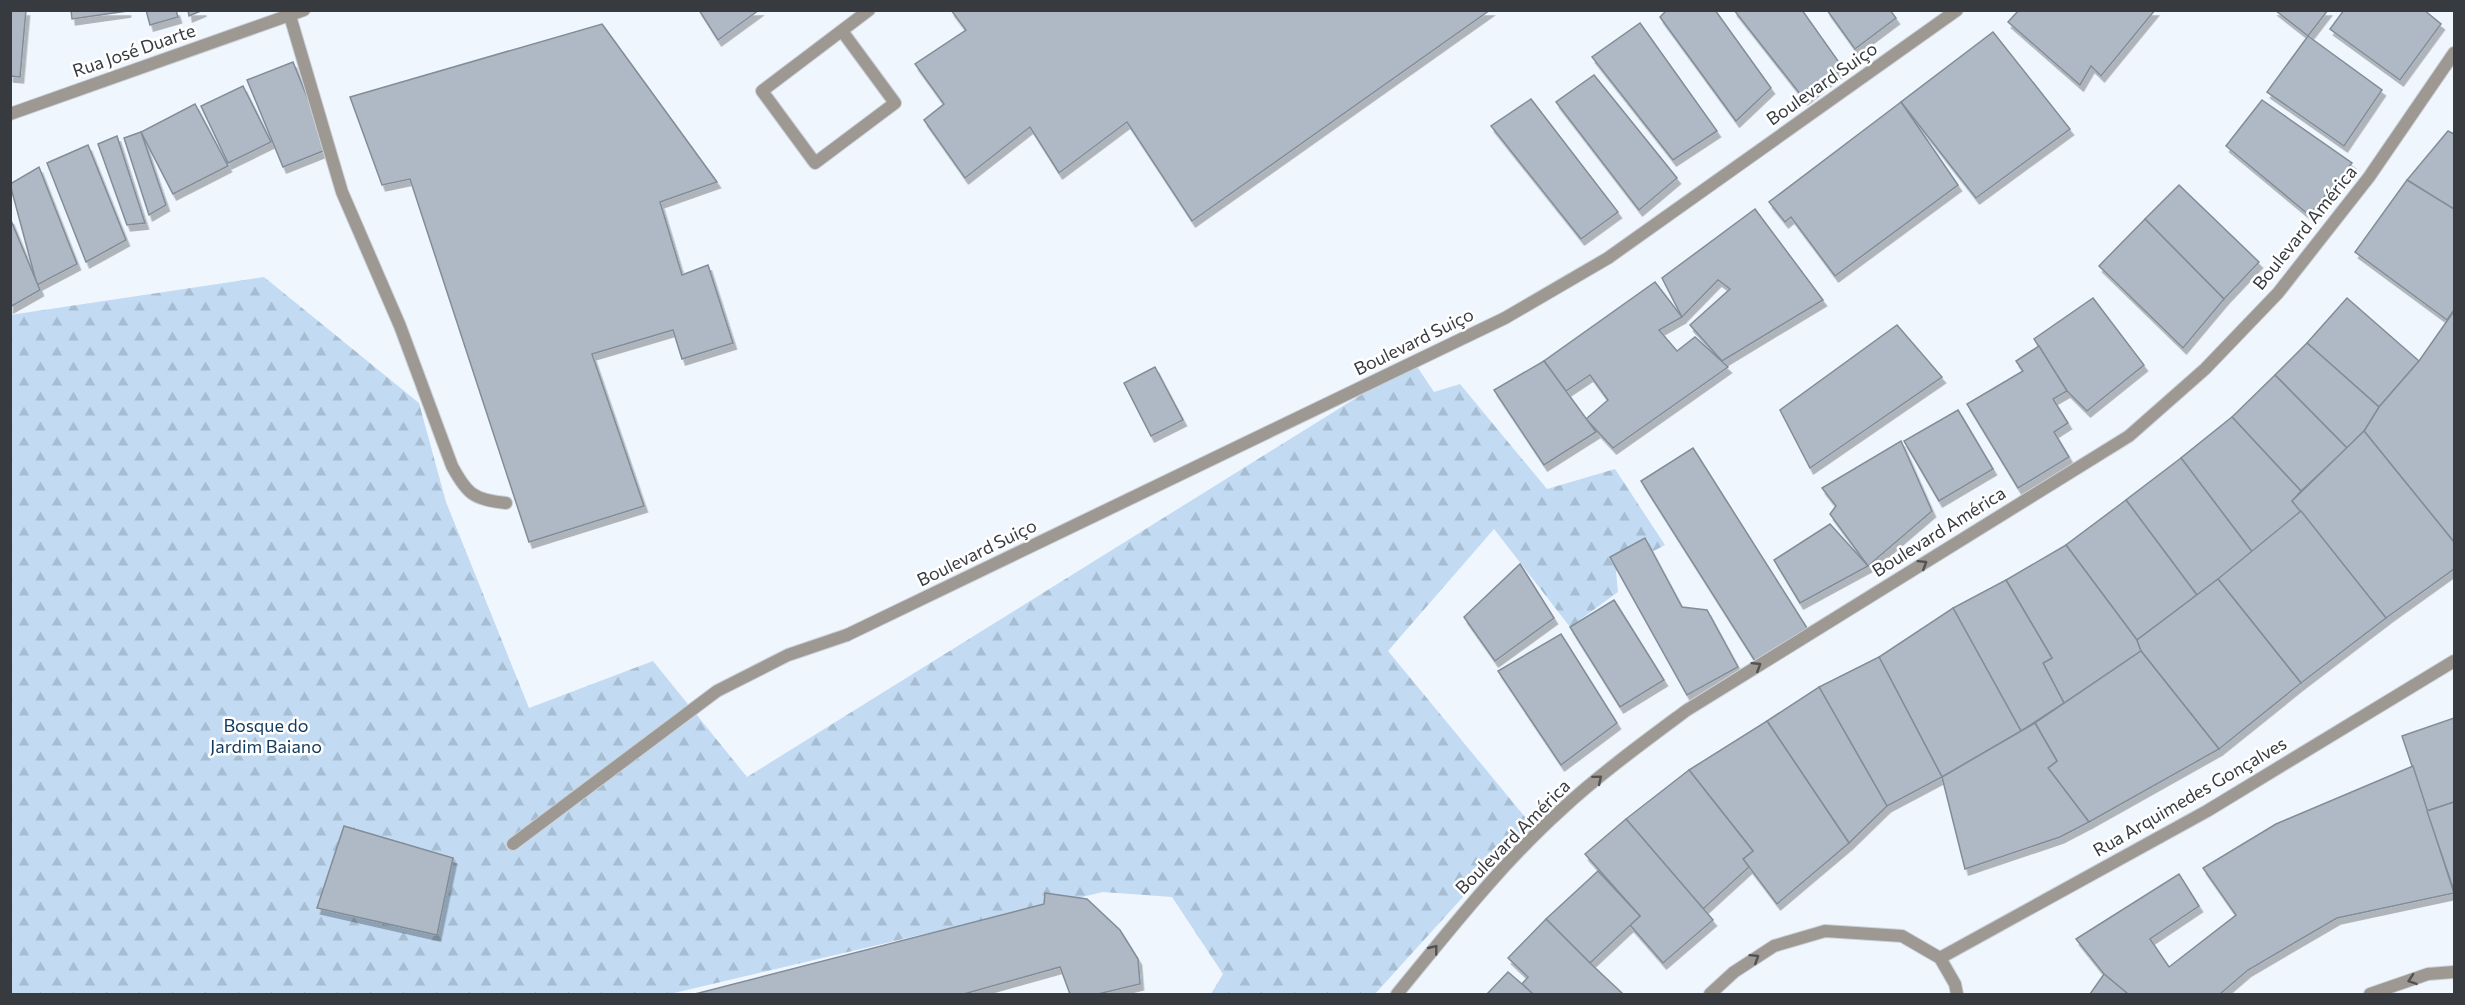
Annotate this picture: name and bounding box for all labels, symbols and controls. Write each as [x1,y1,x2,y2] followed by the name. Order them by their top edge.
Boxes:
[69,19,198,81] street label: Rua José Duarte
[1762,37,1881,130] street label: Boulevard Suiço
[2247,161,2361,294] street label: Boulevard América
[1350,303,1477,380] street label: Boulevard Suiço
[1868,481,2009,581] street label: Boulevard América
[913,514,1040,591] street label: Boulevard Suiço
[1916,560,1927,571] one-way arrow
[1751,662,1761,674] one-way arrow
[210,714,322,757] park label: Bosque do Jardim Baiano
[2089,732,2290,861] street label: Rua Arquimedes Gonçalves
[1450,774,1574,898] street label: Boulevard América
[1591,775,1602,786] one-way arrow
[1427,945,1438,956] one-way arrow
[1748,954,1759,965] one-way arrow
[2407,973,2418,985] one-way arrow

